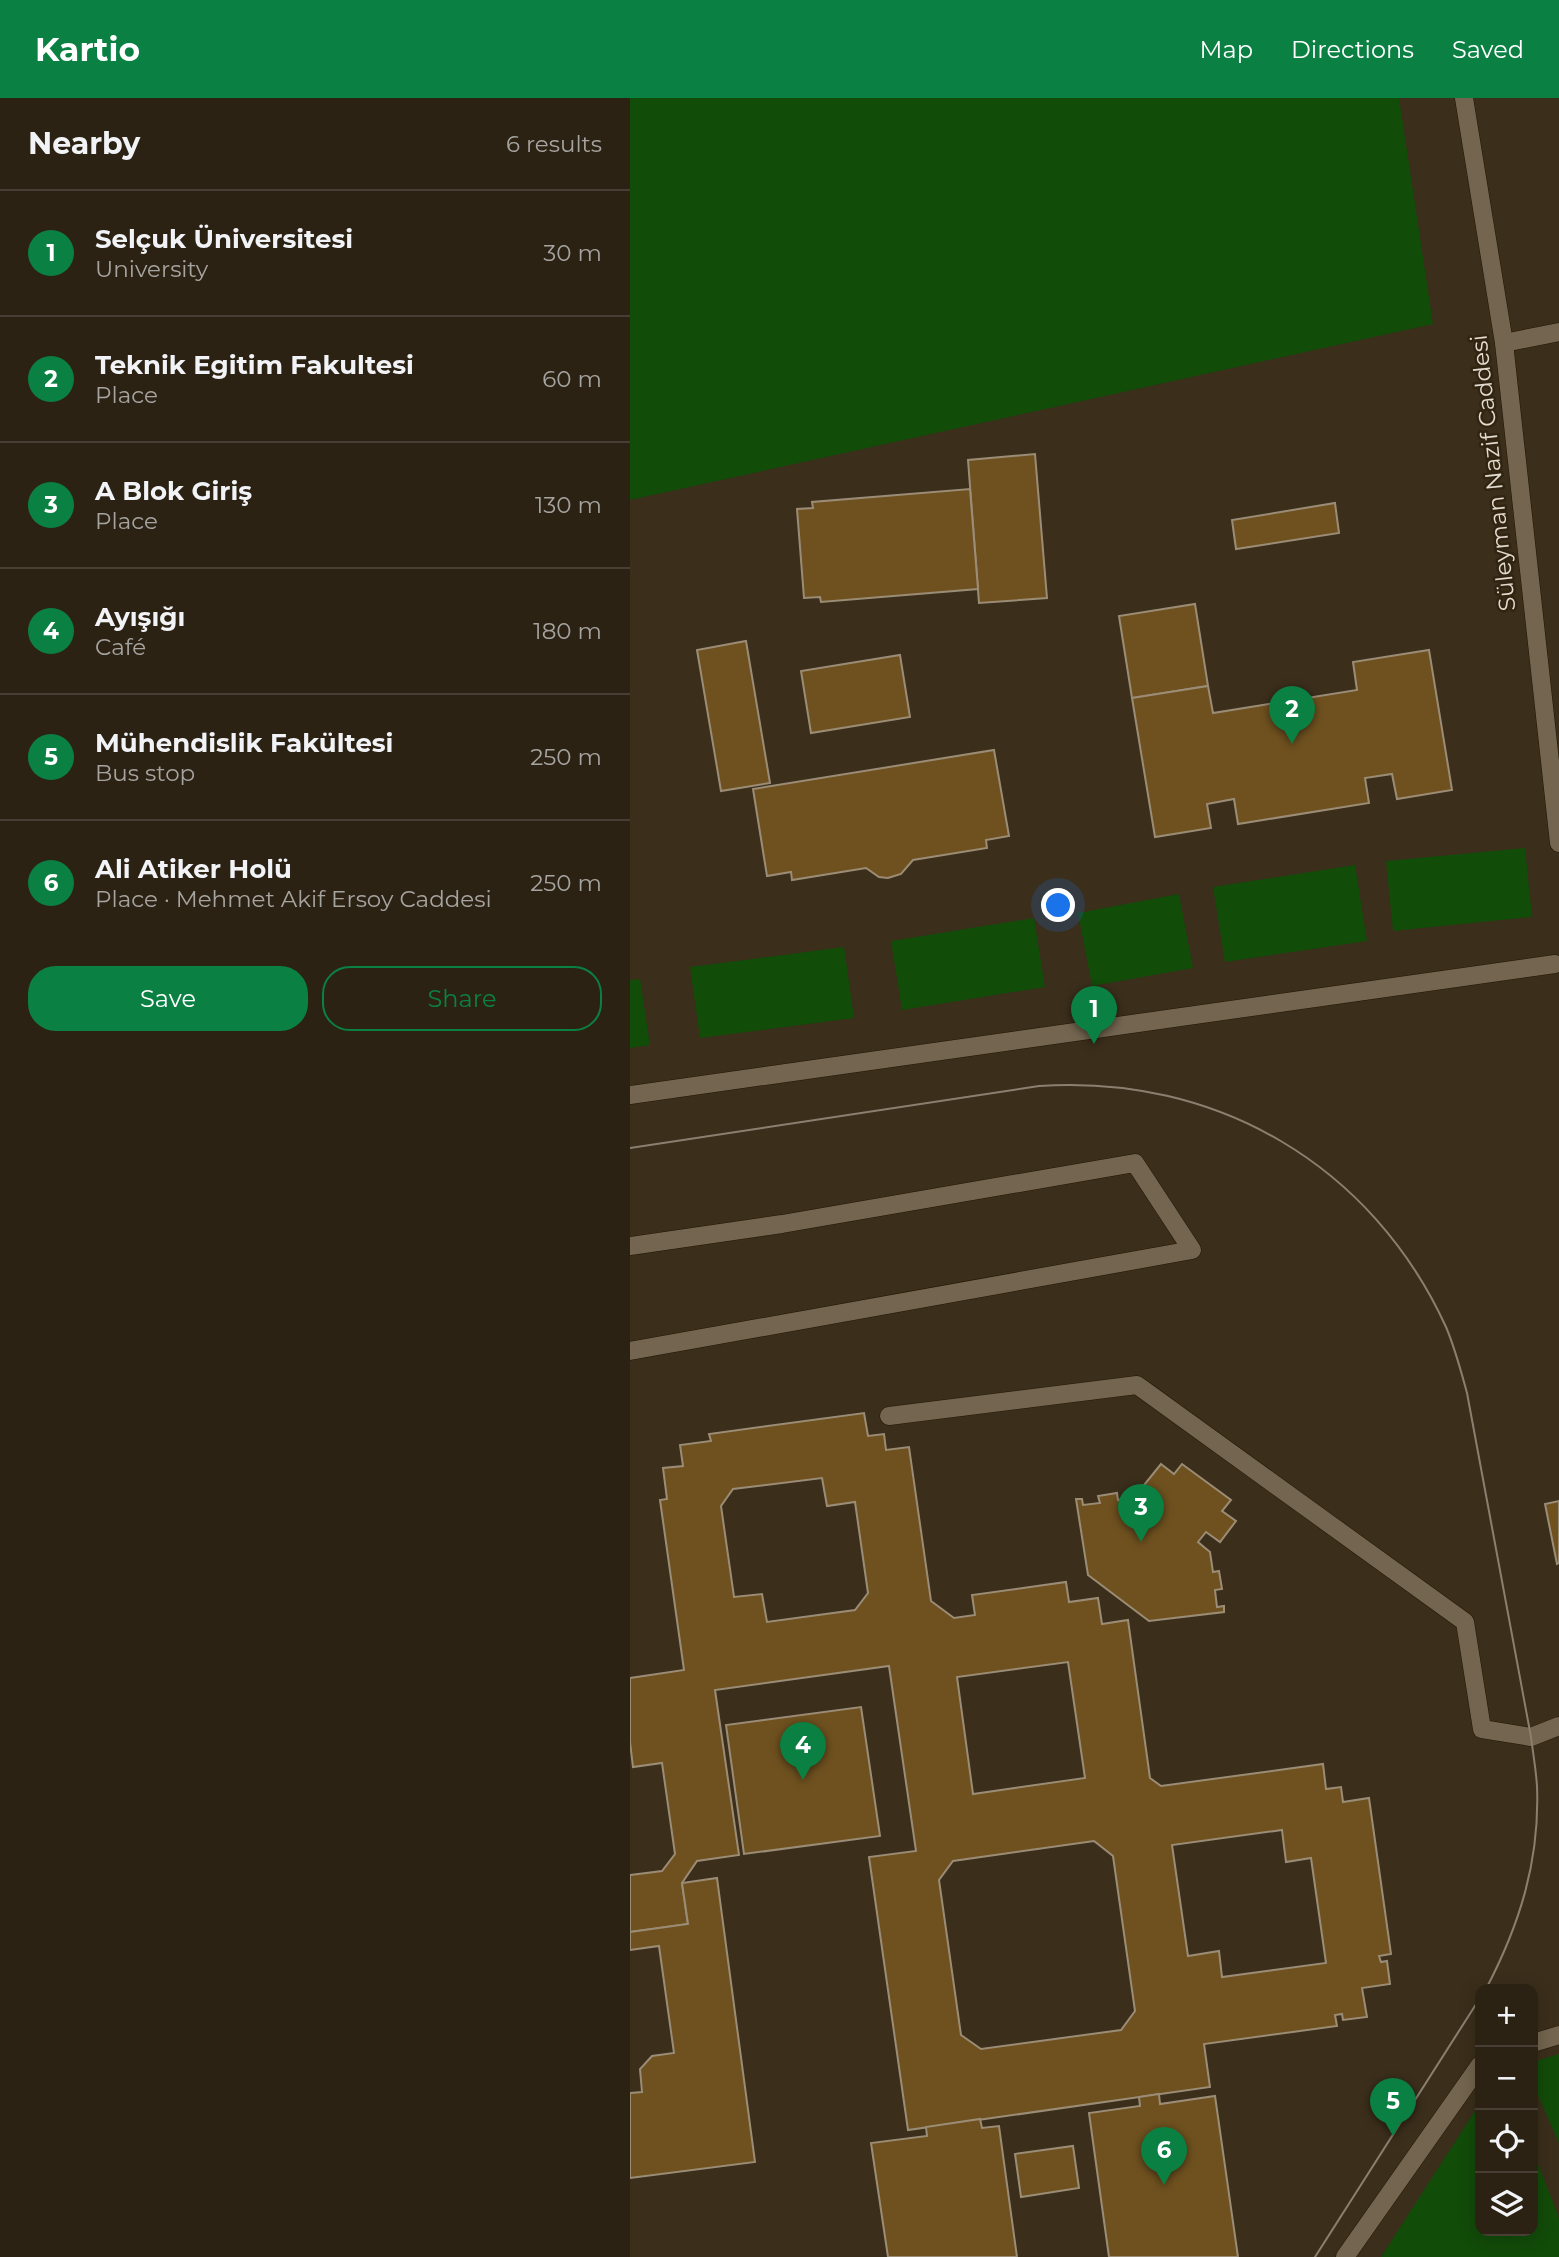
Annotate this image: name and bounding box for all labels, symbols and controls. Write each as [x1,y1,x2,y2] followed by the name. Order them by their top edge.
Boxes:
[35,29,140,69] text: Kartio
[1200,35,1253,64] text: Map
[1291,35,1414,64] text: Directions
[1452,35,1524,64] text: Saved
[28,125,140,162] text: Nearby
[506,130,602,158] text: 6 results
[95,223,353,255] text: Selçuk Üniversitesi
[46,239,56,267] text: 1
[543,239,602,267] text: 30 m
[95,255,208,283] text: University
[1465,333,1521,613] street label: Süleyman Nazif Caddesi
[95,349,414,381] text: Teknik Egitim Fakultesi
[44,365,58,393] text: 2
[542,365,602,393] text: 60 m
[95,381,158,409] text: Place
[95,475,252,507] text: A Blok Giriş
[44,491,58,519] text: 3
[535,491,602,519] text: 130 m
[95,507,158,535] text: Place
[95,601,185,633] text: Ayışığı
[43,617,59,645] text: 4
[533,617,602,645] text: 180 m
[95,633,146,661] text: Café
[1269,686,1315,744] pin: 2
[95,727,393,759] text: Mühendislik Fakültesi
[44,743,58,771] text: 5
[530,743,602,771] text: 250 m
[95,759,195,787] text: Bus stop
[95,853,292,885] text: Ali Atiker Holü
[44,869,58,897] text: 6
[530,869,602,897] text: 250 m
[95,885,492,913] text: Place · Mehmet Akif Ersoy Caddesi
[1041,888,1075,922] your location
[28,966,308,1031] button: Save
[322,966,602,1031] button: Share
[1071,986,1117,1044] pin: 1
[1118,1484,1164,1542] pin: 3
[780,1722,826,1780] pin: 4
[1475,1984,1538,2236] map controls
[1475,1984,1538,2047] button: +
[1475,2047,1538,2110] button: −
[1370,2078,1416,2136] pin: 5
[1475,2110,1538,2173] button: locate
[1141,2127,1187,2185] pin: 6
[1475,2173,1538,2236] button: layers

